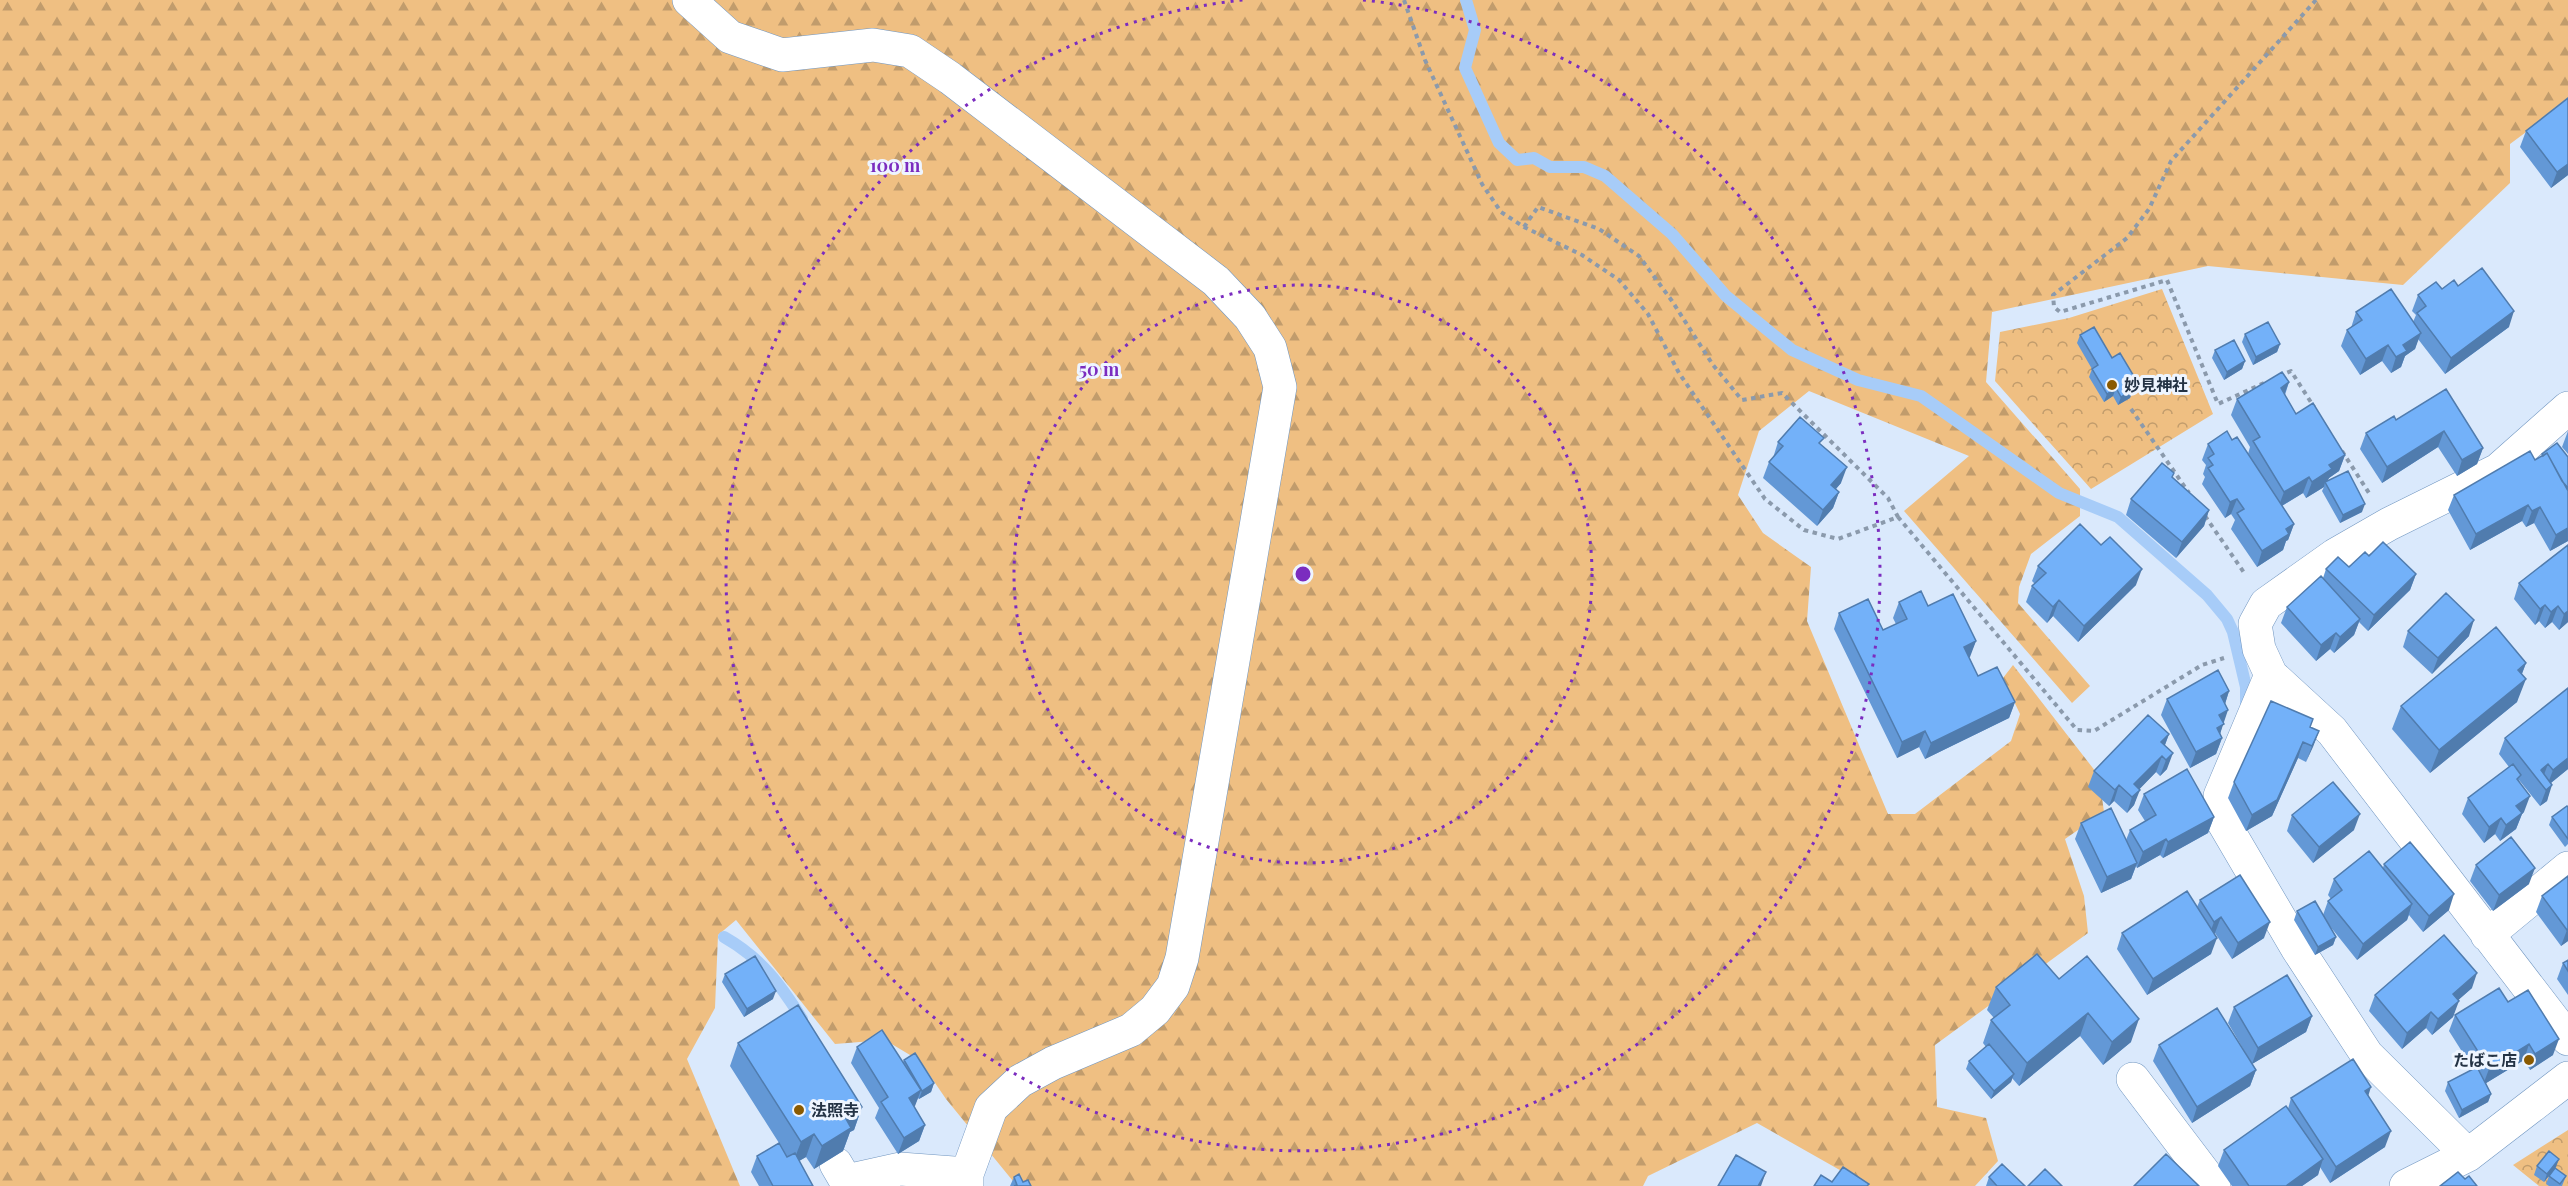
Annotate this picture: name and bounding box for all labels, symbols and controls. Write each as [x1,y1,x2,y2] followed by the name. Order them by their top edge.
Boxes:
[870,153,921,177] text: 100 m
[1079,357,1120,381] text: 50 m
[2124,374,2188,395] place label: 妙見神社
[2105,378,2119,392] marker: 妙見神社
[1293,564,1313,584] centre of rings
[2453,1049,2517,1070] place label: たばこ店
[2522,1053,2536,1067] marker: たばこ店
[811,1099,859,1120] place label: 法照寺
[792,1103,806,1117] marker: 法照寺

